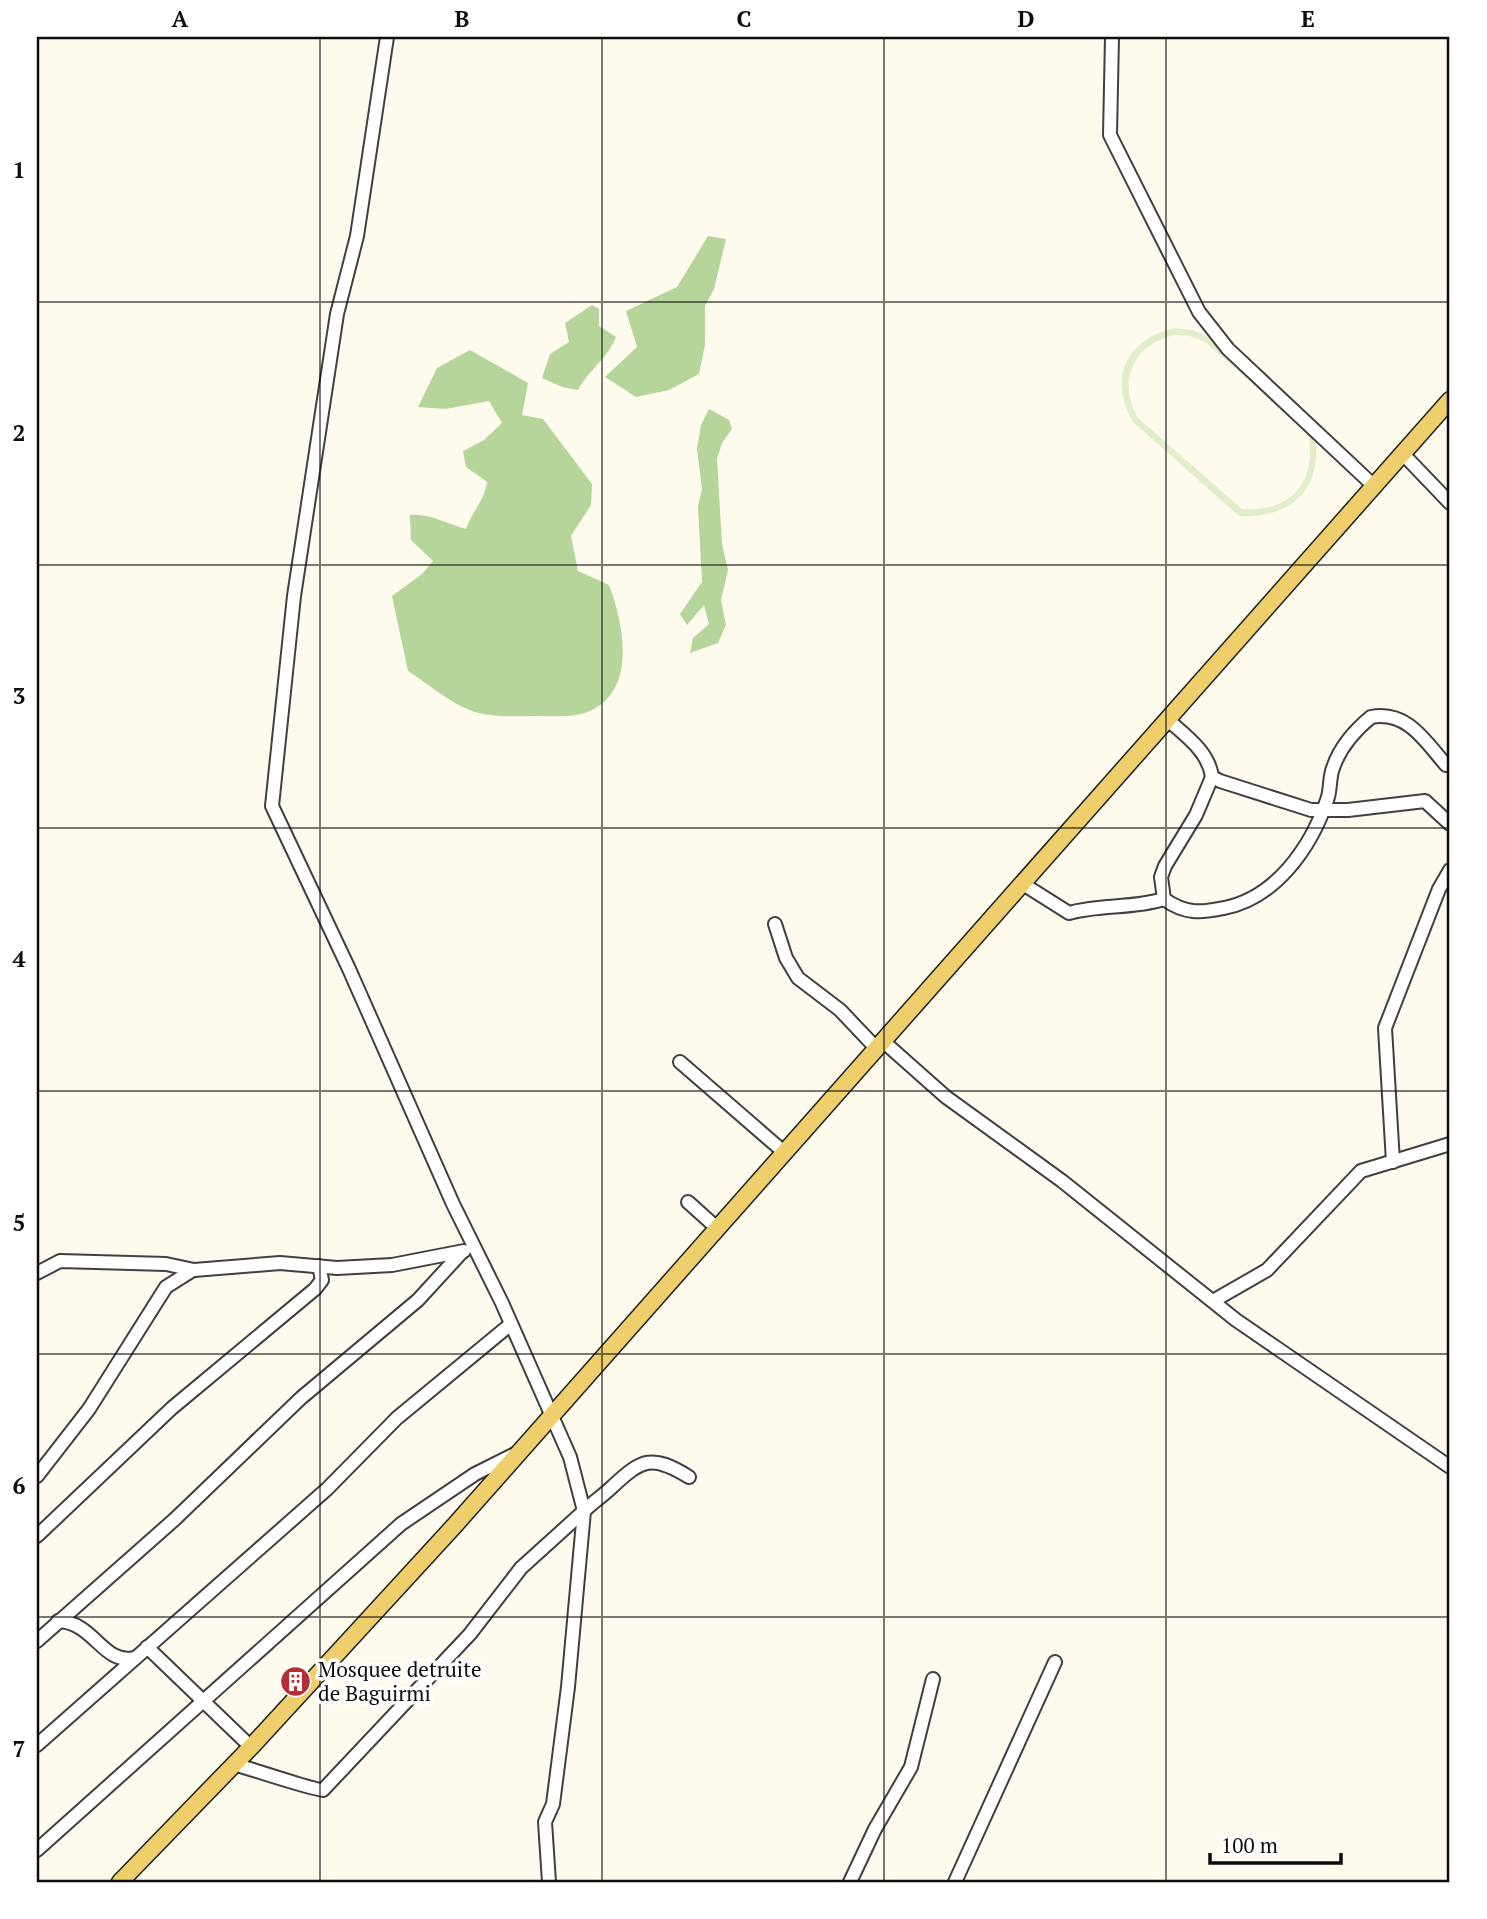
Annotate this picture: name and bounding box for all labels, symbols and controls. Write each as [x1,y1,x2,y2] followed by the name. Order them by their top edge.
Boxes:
[172,3,189,34] text: A
[455,3,470,34] text: B
[737,3,752,34] text: C
[1018,3,1035,34] text: D
[1301,3,1315,34] text: E
[13,154,26,185] text: 1
[13,417,26,448] text: 2
[13,680,26,711] text: 3
[13,943,26,974] text: 4
[13,1207,26,1238] text: 5
[13,1470,26,1501] text: 6
[318,1655,482,1707] place label: Mosquee detruite de Baguirmi
[278,1664,312,1698] building icon: Mosquee detruite de Baguirmi
[13,1733,26,1764] text: 7
[1210,1821,1342,1865] scale bar
[1221,1831,1278,1859] text: 100 m

